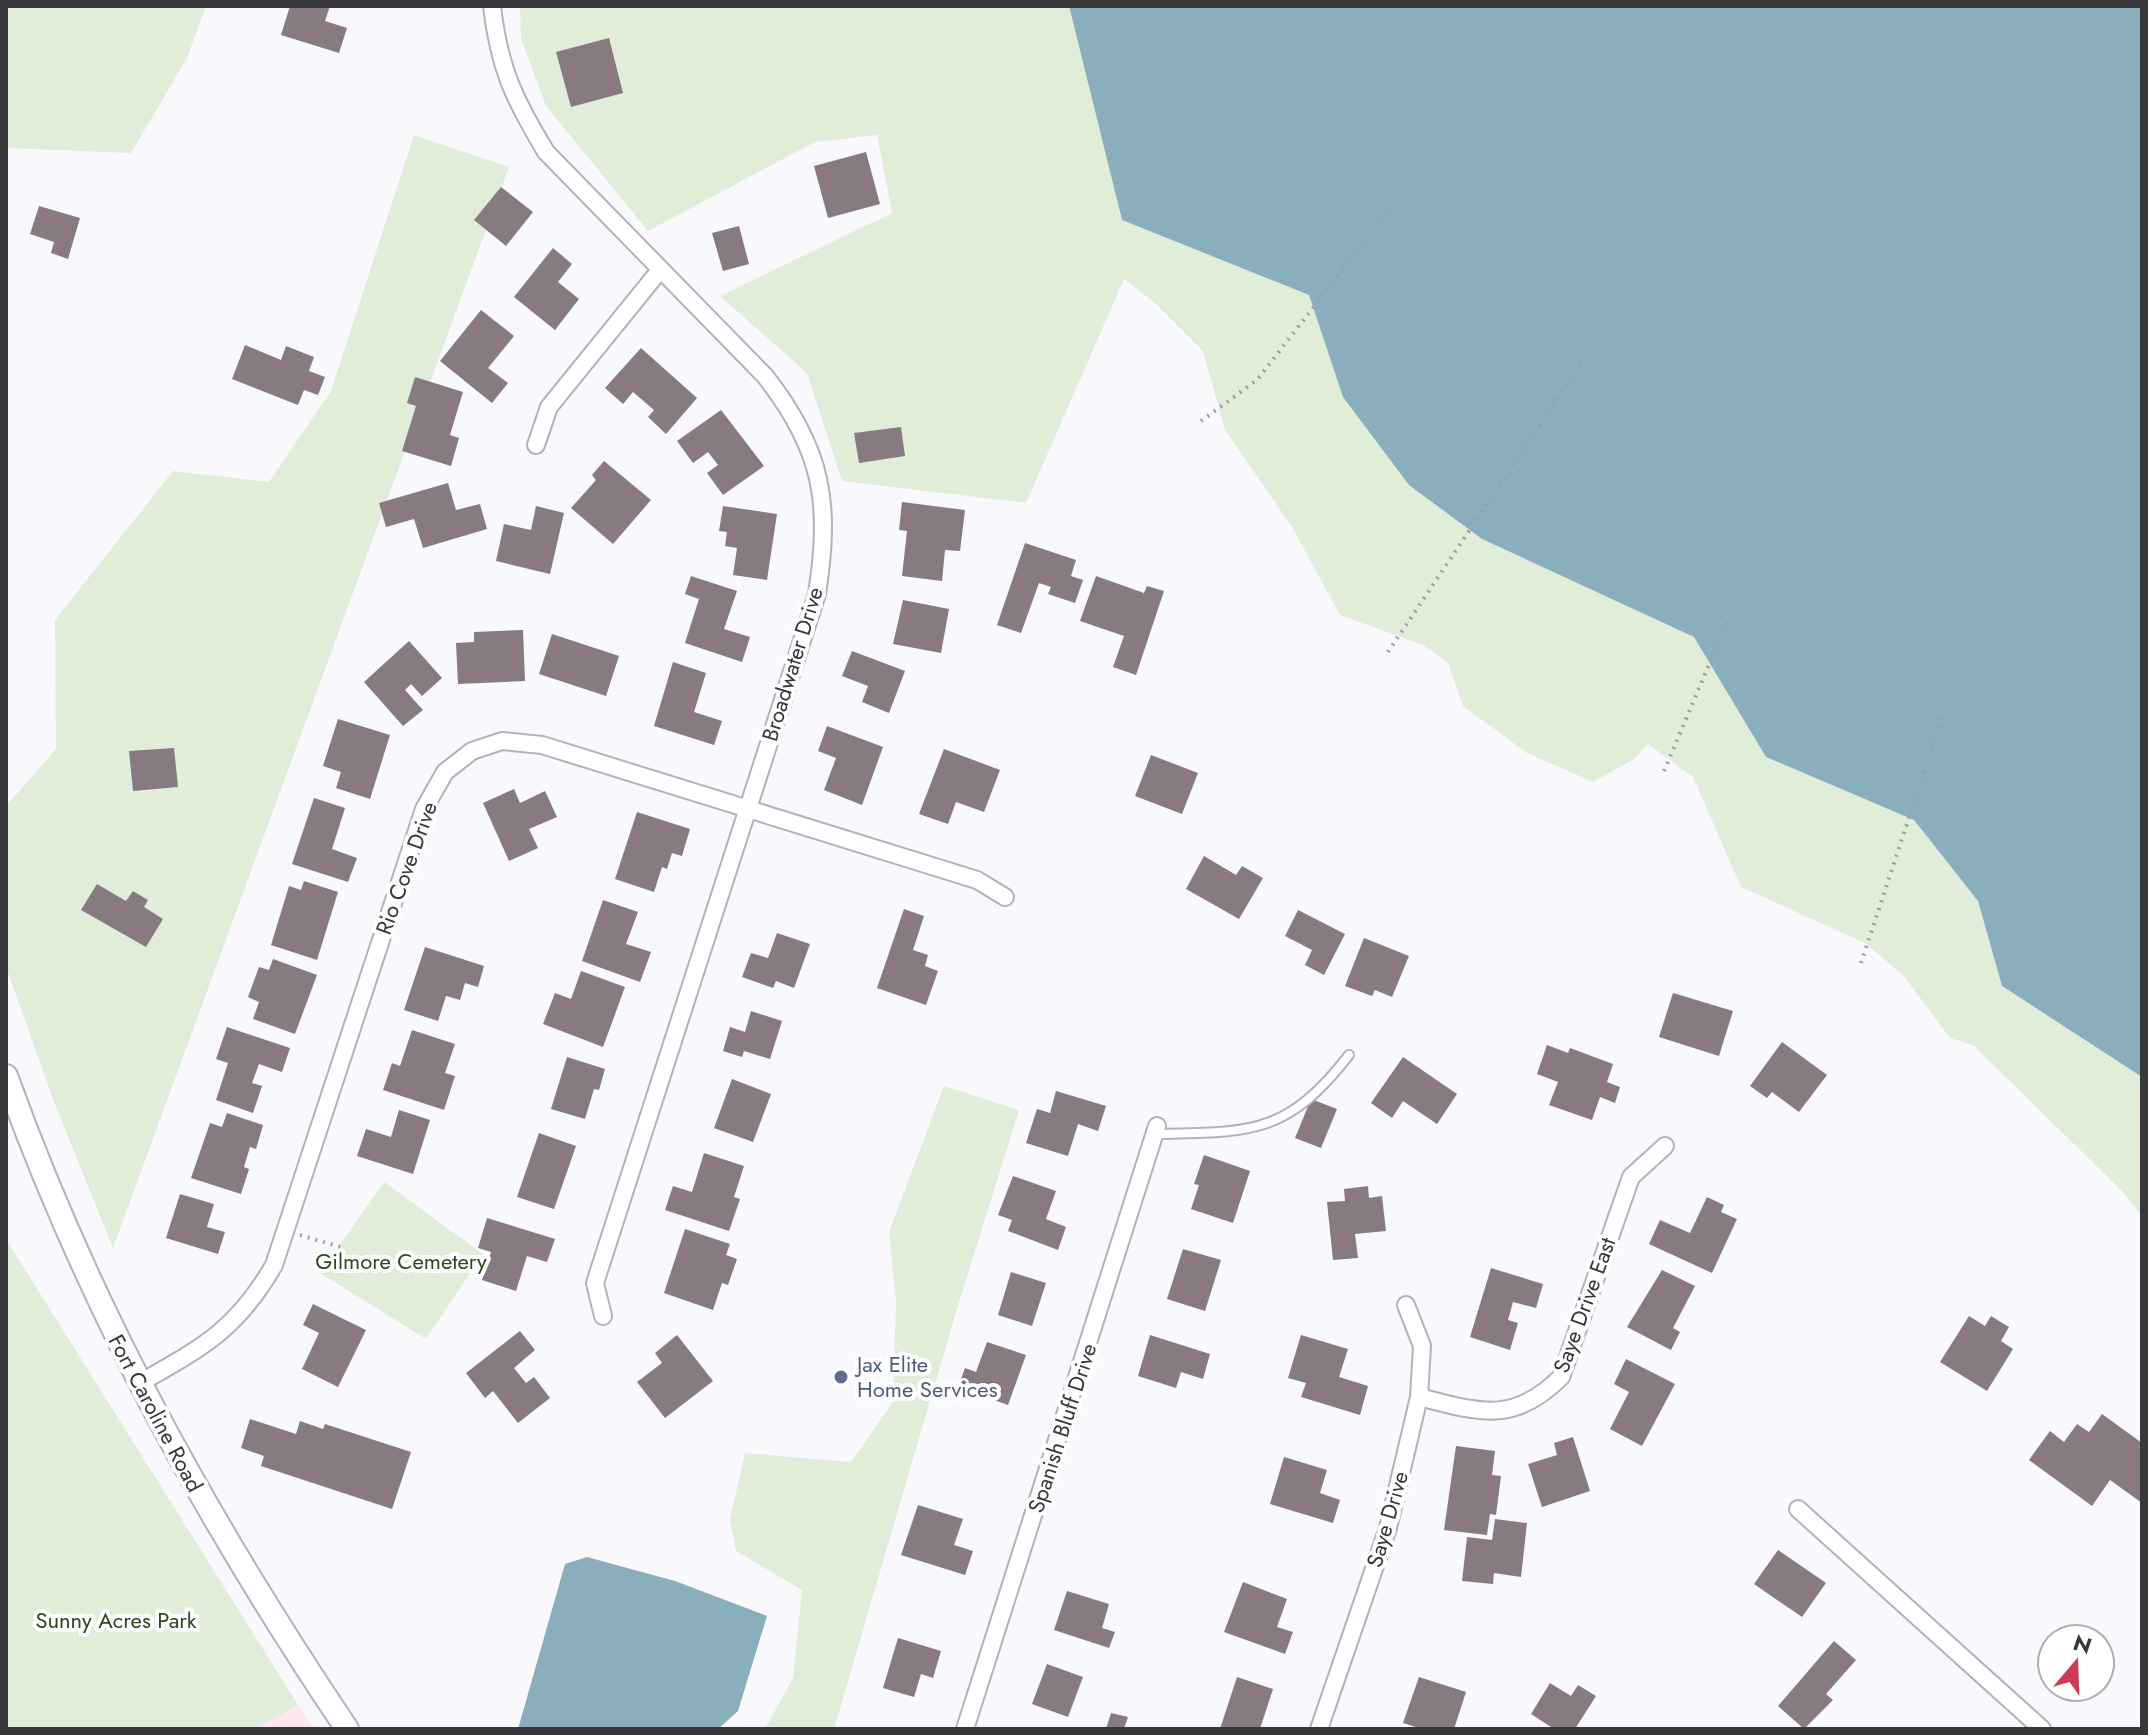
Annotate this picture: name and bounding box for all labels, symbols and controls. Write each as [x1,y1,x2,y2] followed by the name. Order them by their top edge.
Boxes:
[753,583,831,745] street label: Broadwater Drive
[367,797,445,939] street label: Rio Cove Drive
[1545,1232,1624,1377] street label: Saye Drive East
[315,1245,487,1277] park label: Gilmore Cemetery
[101,1329,211,1497] street label: Fort Caroline Road
[1020,1339,1104,1517] street label: Spanish Bluff Drive
[854,1348,998,1405] place label: Jax Elite Home Services
[832,1368,850,1386] marker: Jax Elite Home Services
[1358,1467,1416,1571] street label: Saye Drive
[35,1604,197,1636] park label: Sunny Acres Park
[2036,1623,2116,1703] north arrow
[2069,1626,2096,1662] text: N

